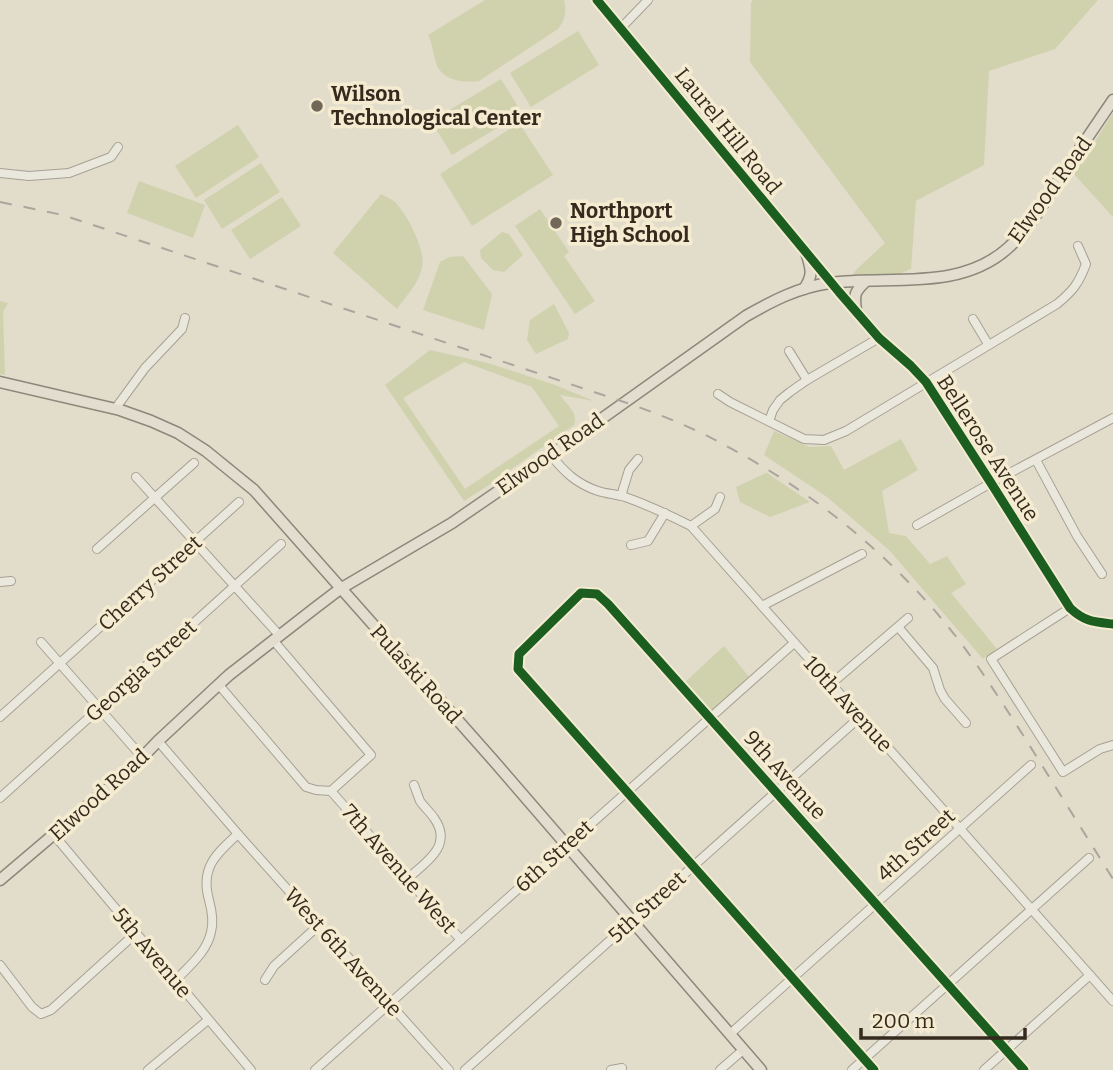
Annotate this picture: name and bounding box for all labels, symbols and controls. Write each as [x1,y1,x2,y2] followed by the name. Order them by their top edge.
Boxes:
[669,63,787,199] street label: Laurel Hill Road
[331,81,541,131] place label: Wilson Technological Center
[309,98,325,114] marker: Wilson Technological Center
[1003,132,1097,248] street label: Elwood Road
[570,198,690,248] place label: Northport High School
[548,215,564,231] marker: Northport High School
[931,370,1045,526] street label: Bellerose Avenue
[491,407,609,501] street label: Elwood Road
[93,529,208,636] street label: Cherry Street
[80,614,202,728] street label: Georgia Street
[365,619,467,729] street label: Pulaski Road
[798,651,898,757] street label: 10th Avenue
[738,725,832,825] street label: 9th Avenue
[44,743,154,847] street label: Elwood Road
[336,799,462,939] street label: 7th Avenue West
[872,803,961,887] street label: 4th Street
[510,814,599,898] street label: 6th Street
[603,865,691,949] street label: 5th Street
[278,882,408,1022] street label: West 6th Avenue
[107,903,197,1003] street label: 5th Avenue
[861,996,1026,1040] scale bar
[872,1008,935,1034] text: 200 m

